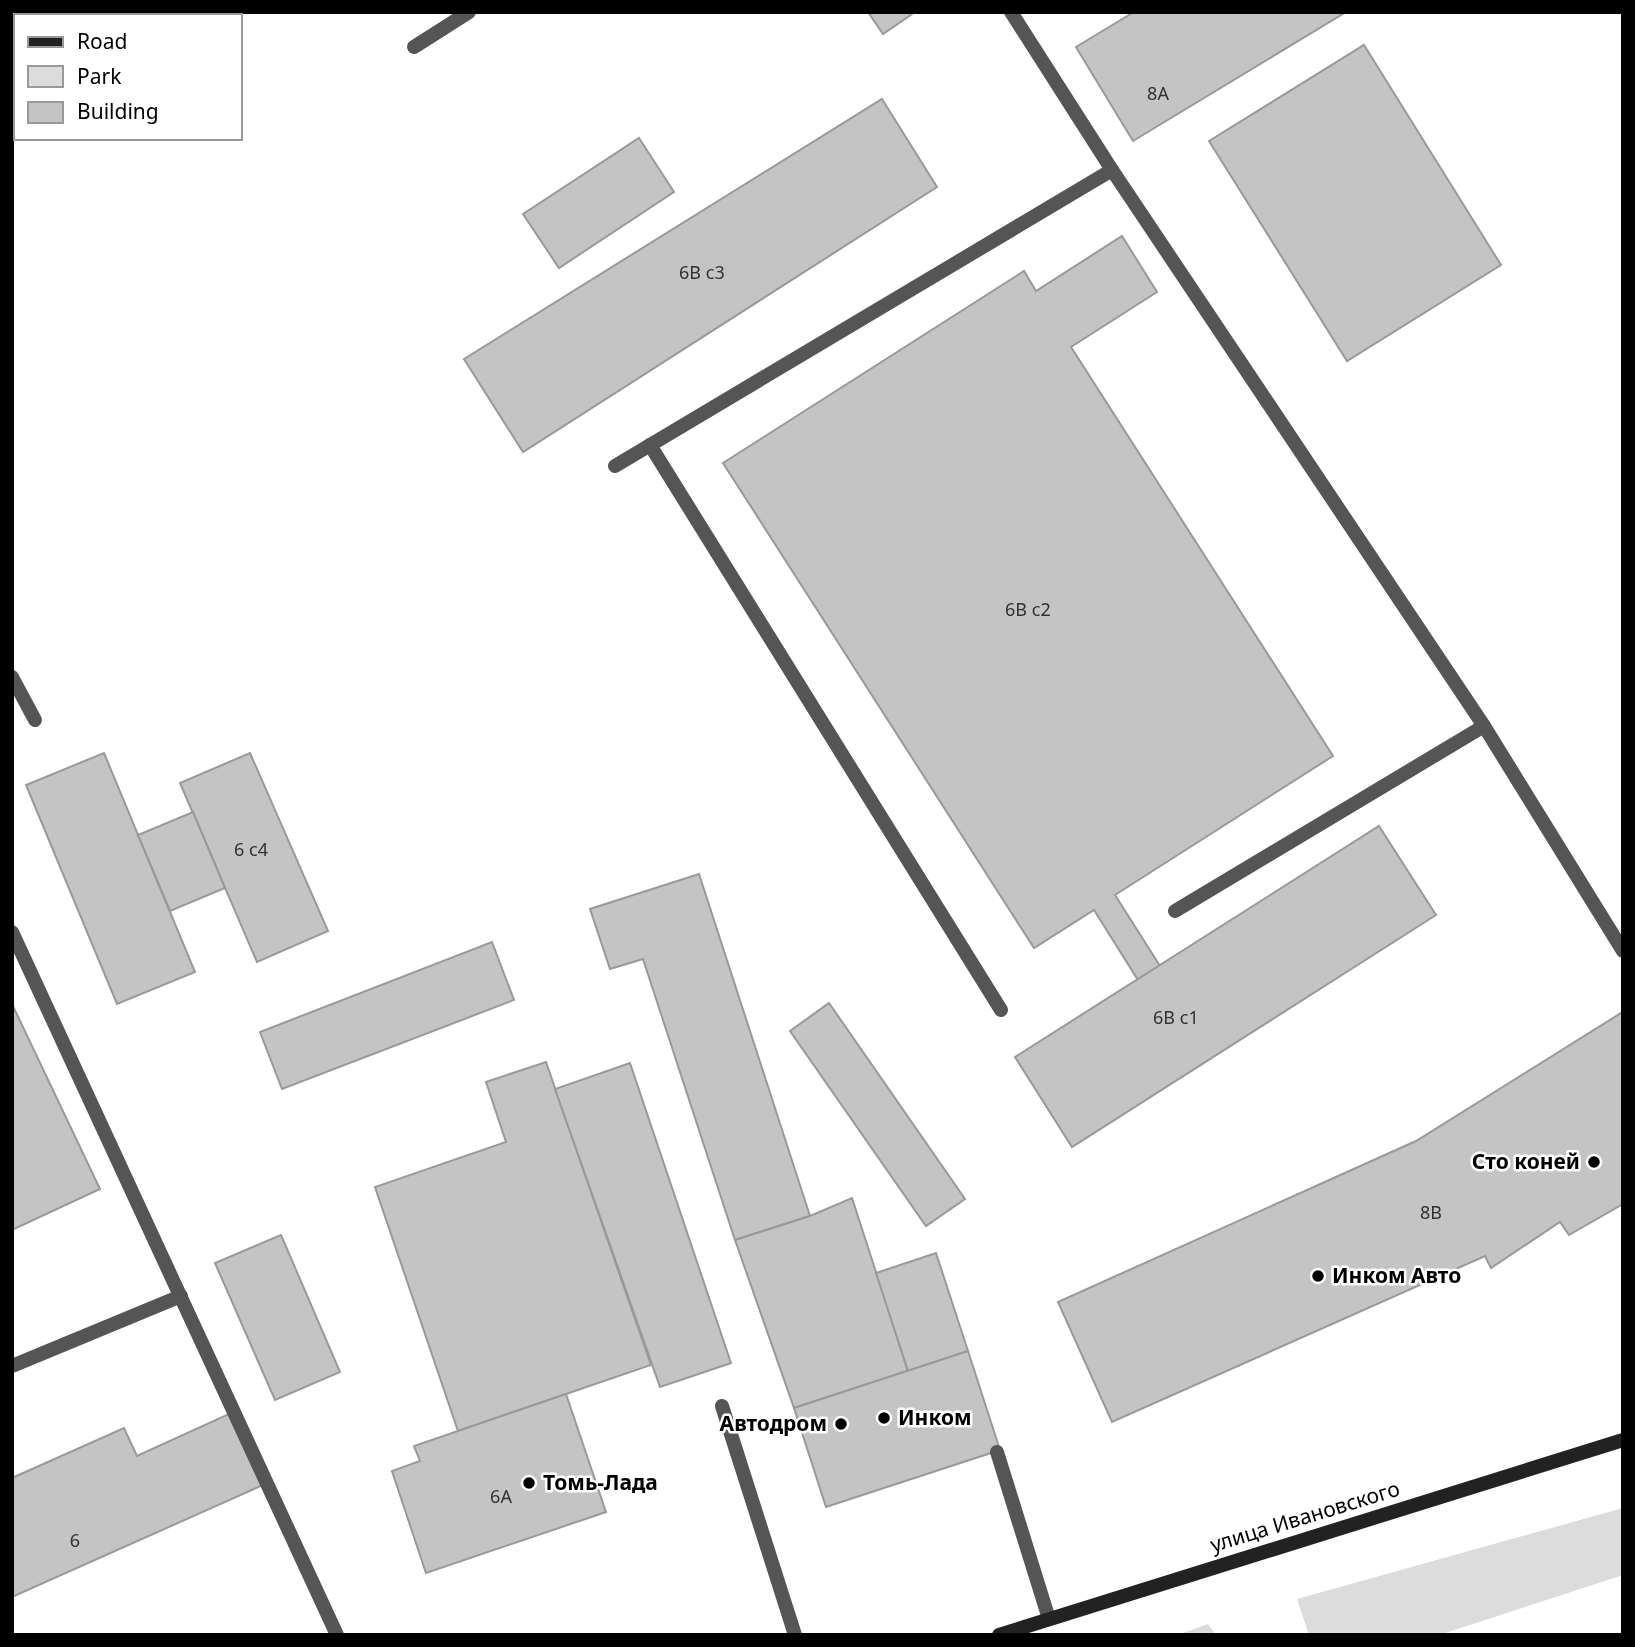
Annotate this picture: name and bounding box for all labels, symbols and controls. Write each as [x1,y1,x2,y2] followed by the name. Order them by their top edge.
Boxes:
[14,14,242,140] legend
[77,27,127,55] text: Road
[77,62,122,90] text: Park
[1147,81,1169,105] house number: 8А
[77,97,159,125] text: Building
[679,260,725,284] house number: 6В с3
[1005,597,1051,621] house number: 6В с2
[234,837,268,861] house number: 6 с4
[1153,1005,1199,1029] house number: 6В с1
[1472,1147,1580,1175] place label: Сто коней
[1586,1154,1602,1170] marker: Сто коней
[1420,1200,1442,1224] house number: 8В
[1332,1261,1461,1289] place label: Инком Авто
[1310,1268,1326,1284] marker: Инком Авто
[898,1403,972,1431] place label: Инком
[720,1409,827,1437] place label: Автодром
[876,1410,892,1426] marker: Инком
[833,1416,849,1432] marker: Автодром
[543,1468,658,1496] place label: Томь-Лада
[1207,1474,1403,1558] street label: улица Ивановского
[521,1475,537,1491] marker: Томь-Лада
[490,1484,512,1508] house number: 6А
[70,1528,80,1552] house number: 6

